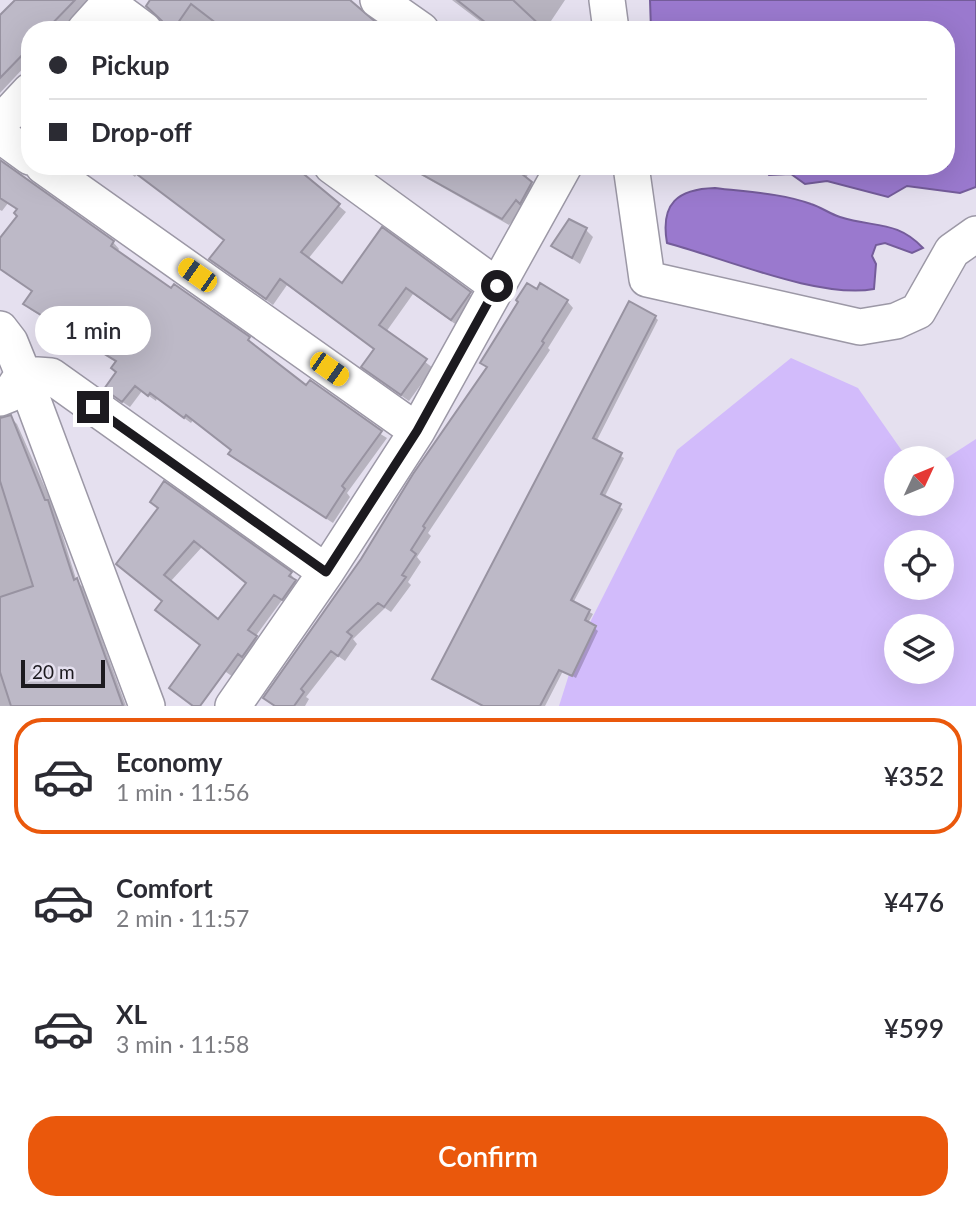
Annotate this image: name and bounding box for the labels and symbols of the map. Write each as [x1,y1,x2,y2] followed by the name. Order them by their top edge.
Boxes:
[174,254,221,296] car
[481,270,513,302] route start
[35,306,151,354] callout: 1 min
[306,348,353,390] car
[77,391,109,423] route end
[884,446,954,516] north arrow
[21,657,105,689] scale bar

